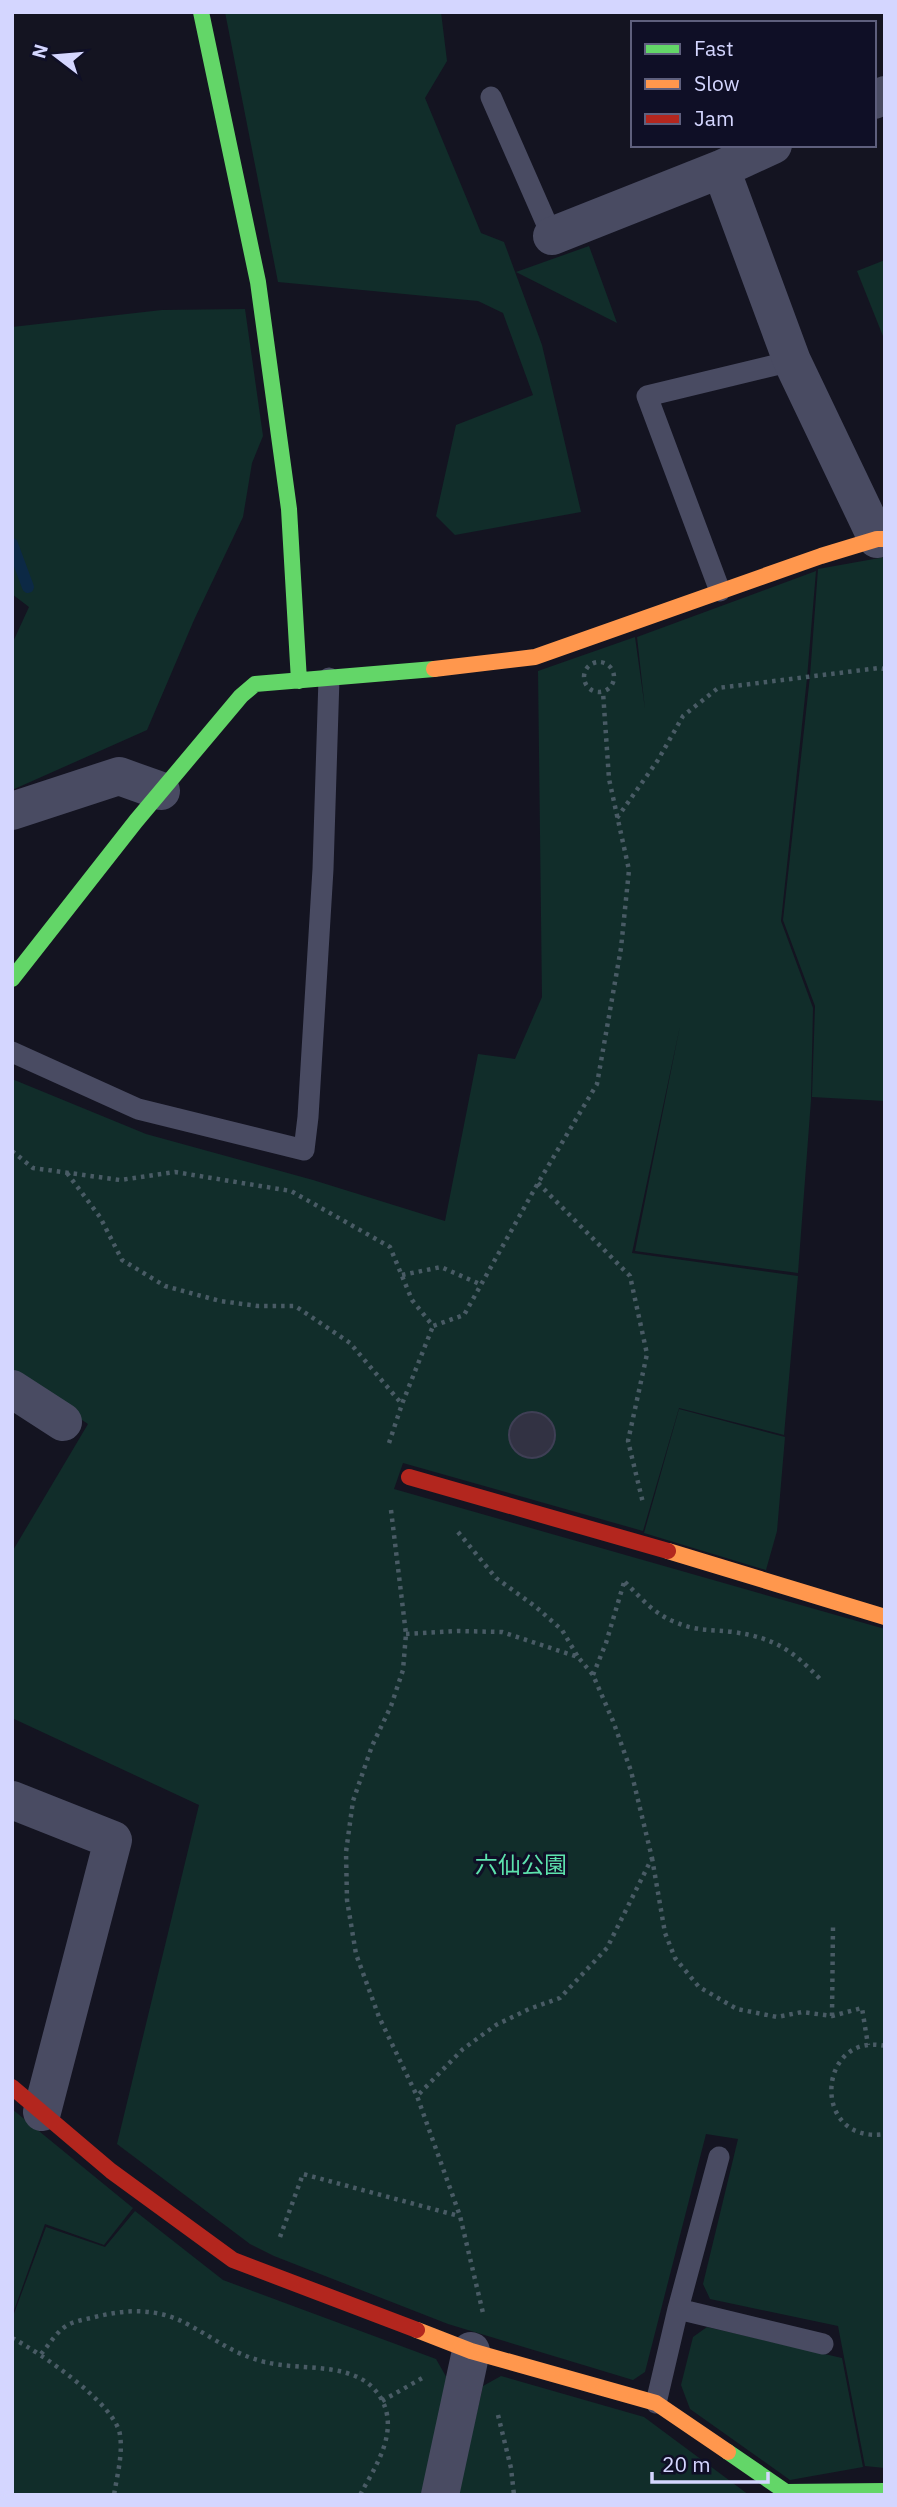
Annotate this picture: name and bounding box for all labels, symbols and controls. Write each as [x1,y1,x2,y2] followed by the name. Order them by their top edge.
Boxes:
[21,21,91,91] north arrow
[631,21,876,147] legend
[694,34,734,62] text: Fast
[26,41,53,61] text: N
[694,69,740,97] text: Slow
[694,104,734,132] text: Jam
[475,1849,567,1879] park label: 六仙公園
[652,2440,768,2484] scale bar
[662,2450,711,2478] text: 20 m

